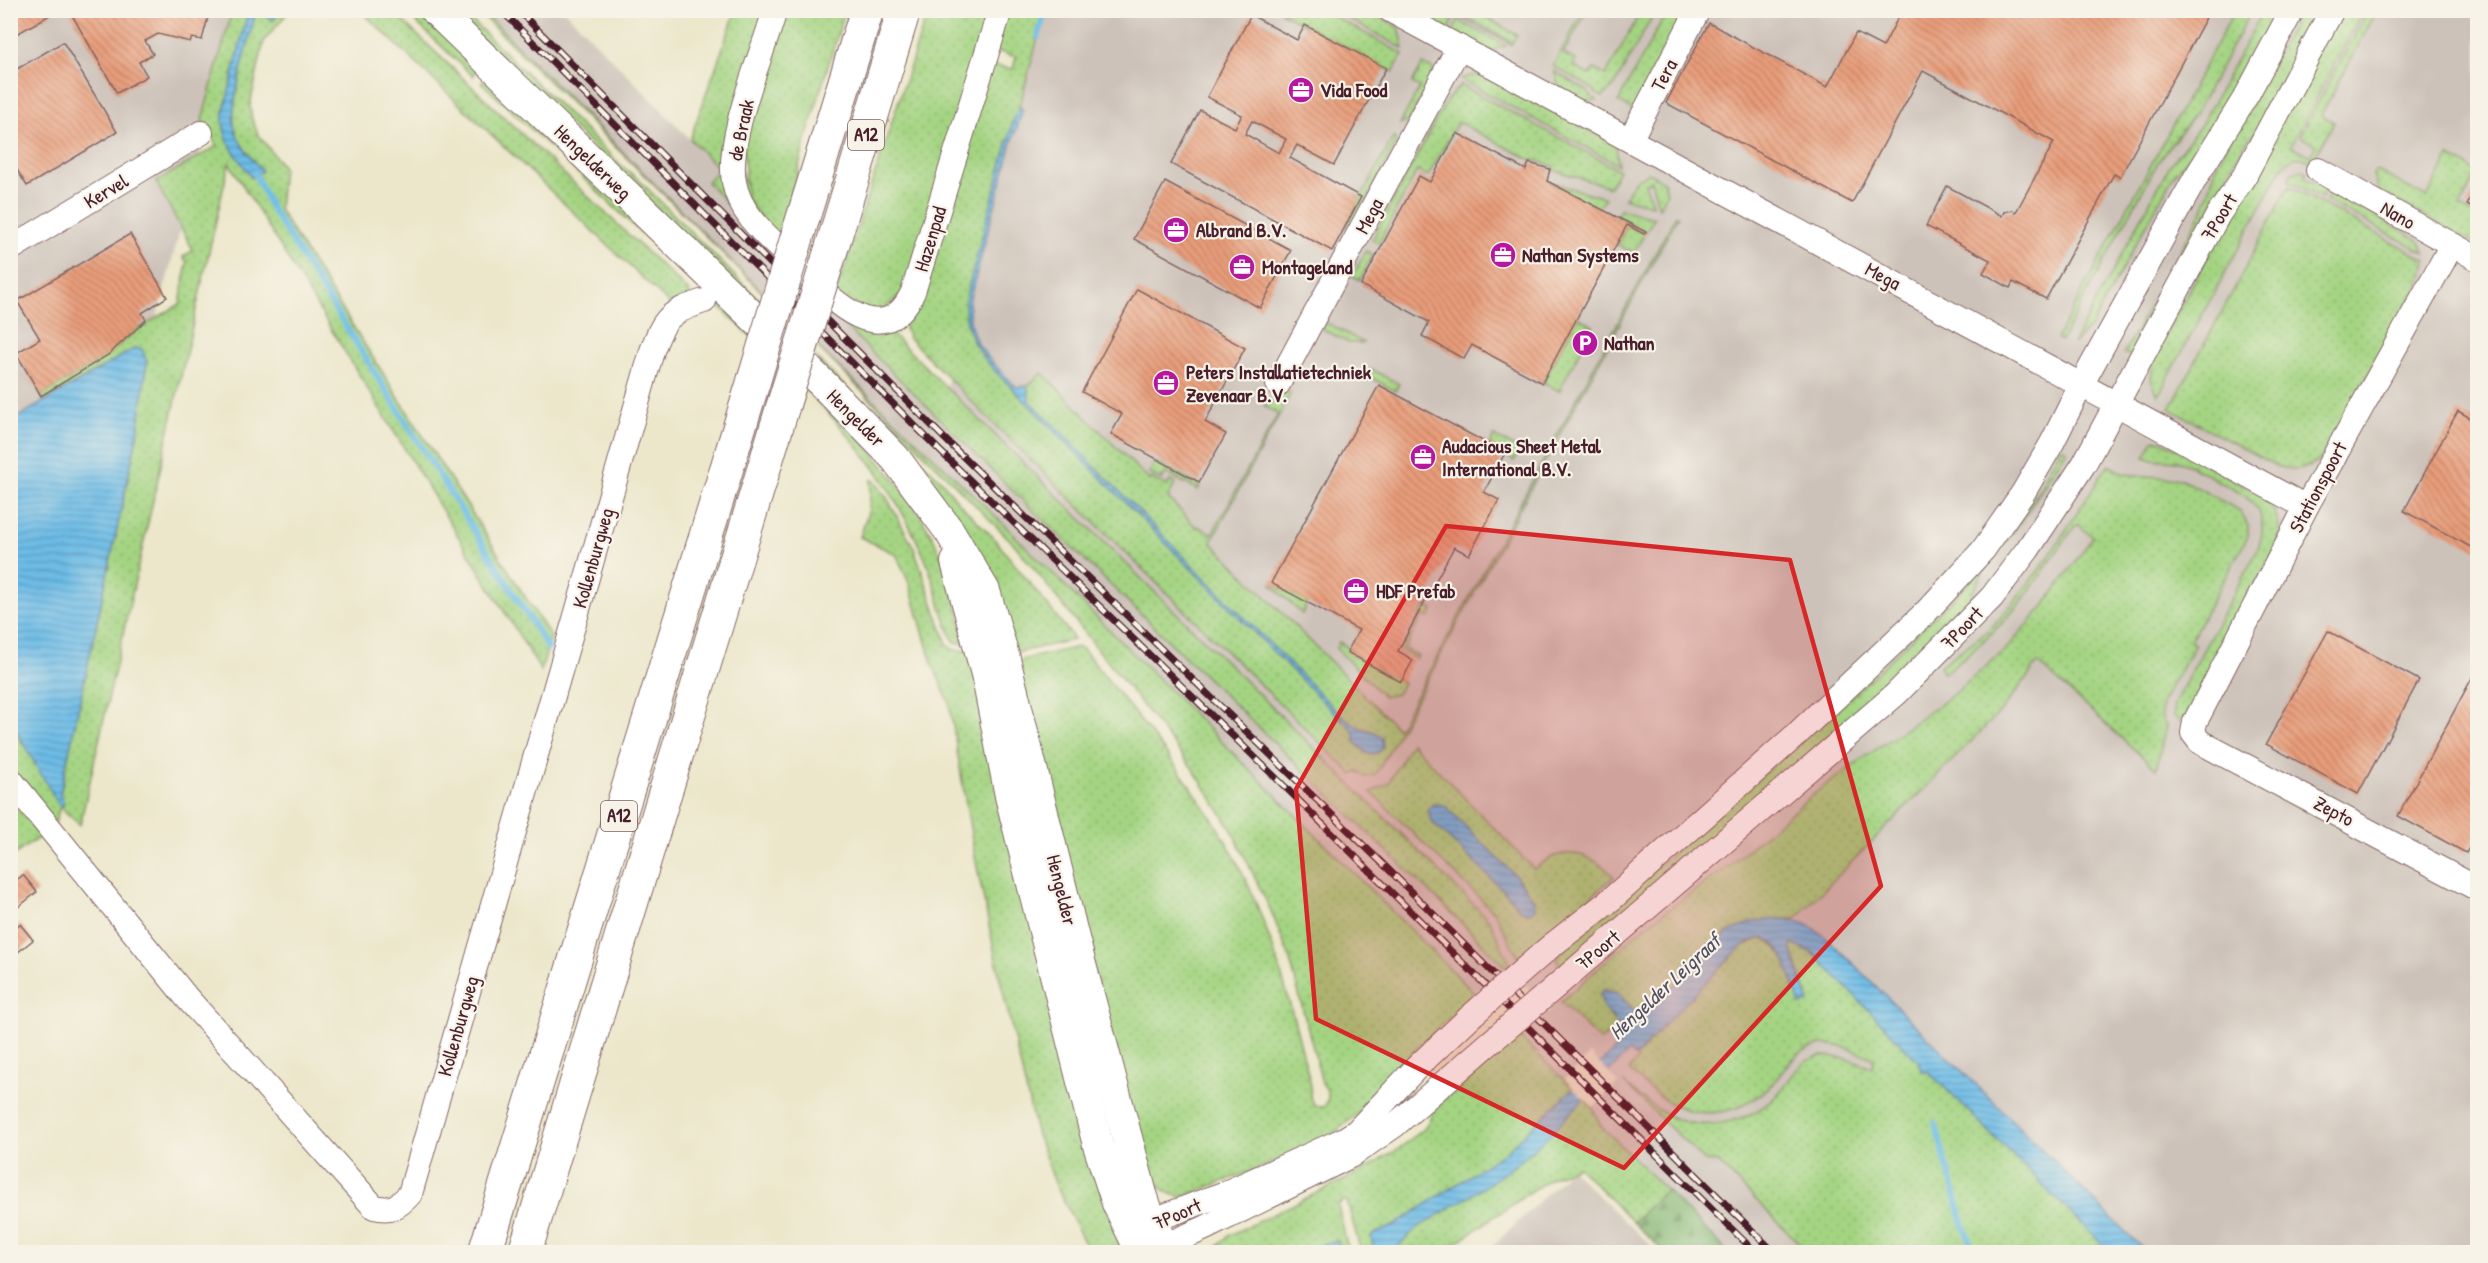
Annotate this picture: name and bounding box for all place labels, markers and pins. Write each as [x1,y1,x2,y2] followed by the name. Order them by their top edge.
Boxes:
[1286,75,1316,105] office icon: Vida Food
[1320,76,1388,103] place label: Vida Food
[1161,215,1191,245] office icon: Albrand B.V.
[1196,216,1286,243] place label: Albrand B.V.
[1488,240,1518,270] office icon: Nathan Systems
[1522,241,1639,269] place label: Nathan Systems
[1227,252,1257,282] office icon: Montageland
[1262,253,1353,281] place label: Montageland
[1570,328,1600,358] parking icon: Nathan
[1604,329,1655,356] place label: Nathan
[1186,358,1372,408] place label: Peters Installatietechniek Zevenaar B.V.
[1151,368,1181,398] office icon: Peters Installatietechniek Zevenaar B.V.
[1442,432,1602,482] place label: Audacious Sheet Metal International B.V.
[1408,442,1438,472] office icon: Audacious Sheet Metal International B.V.
[1341,576,1371,606] office icon: HDF Prefab
[1376,577,1456,604] place label: HDF Prefab

